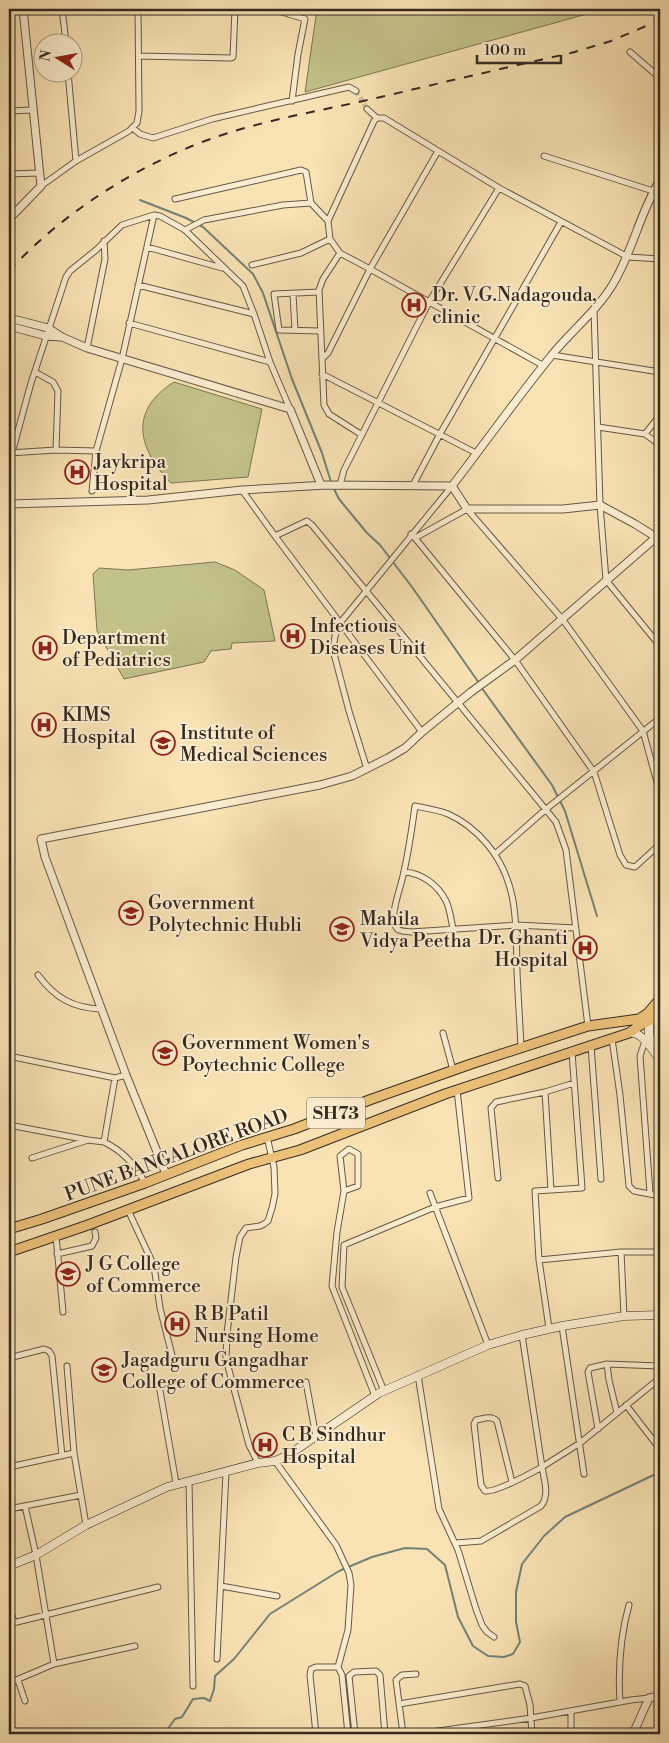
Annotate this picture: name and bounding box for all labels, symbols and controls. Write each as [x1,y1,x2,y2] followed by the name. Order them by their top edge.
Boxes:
[32,32,82,82] north arrow
[477,32,560,64] scale bar
[484,41,526,60] text: 100 m
[36,49,56,63] text: N
[432,283,597,329] place label: Dr. V.G.Nadagouda, clinic
[401,292,427,318] hospital icon: Dr. V.G.Nadagouda, clinic
[93,450,168,496] place label: Jaykripa Hospital
[64,459,90,485] hospital icon: Jaykripa Hospital
[310,614,427,660] place label: Infectious Diseases Unit
[280,623,306,649] hospital icon: Infectious Diseases Unit
[62,626,171,672] place label: Department of Pediatrics
[32,635,58,661] hospital icon: Department of Pediatrics
[62,703,136,749] place label: KIMS Hospital
[31,712,57,738] hospital icon: KIMS Hospital
[180,721,327,767] place label: Institute of Medical Sciences
[150,730,176,756] school or university icon: Institute of Medical Sciences
[148,891,302,937] place label: Government Polytechnic Hubli
[118,900,144,926] school or university icon: Government Polytechnic Hubli
[359,907,472,953] place label: Mahila Vidya Peetha
[329,916,355,942] school or university icon: Mahila Vidya Peetha
[478,926,568,972] place label: Dr. Ghanti Hospital
[572,935,598,961] hospital icon: Dr. Ghanti Hospital
[182,1031,370,1077] place label: Government Women's Poytechnic College
[152,1040,178,1066] school or university icon: Government Women's Poytechnic College
[307,1098,365,1128] road number: SH73
[61,1103,291,1207] street label: PUNE BANGALORE ROAD
[85,1252,201,1298] place label: J G College of Commerce
[55,1261,81,1287] school or university icon: J G College of Commerce
[194,1302,319,1348] place label: R B Patil Nursing Home
[164,1311,190,1337] hospital icon: R B Patil Nursing Home
[121,1348,308,1394] place label: Jagadguru Gangadhar College of Commerce
[91,1357,117,1383] school or university icon: Jagadguru Gangadhar College of Commerce
[282,1423,386,1469] place label: C B Sindhur Hospital
[252,1432,278,1458] hospital icon: C B Sindhur Hospital

